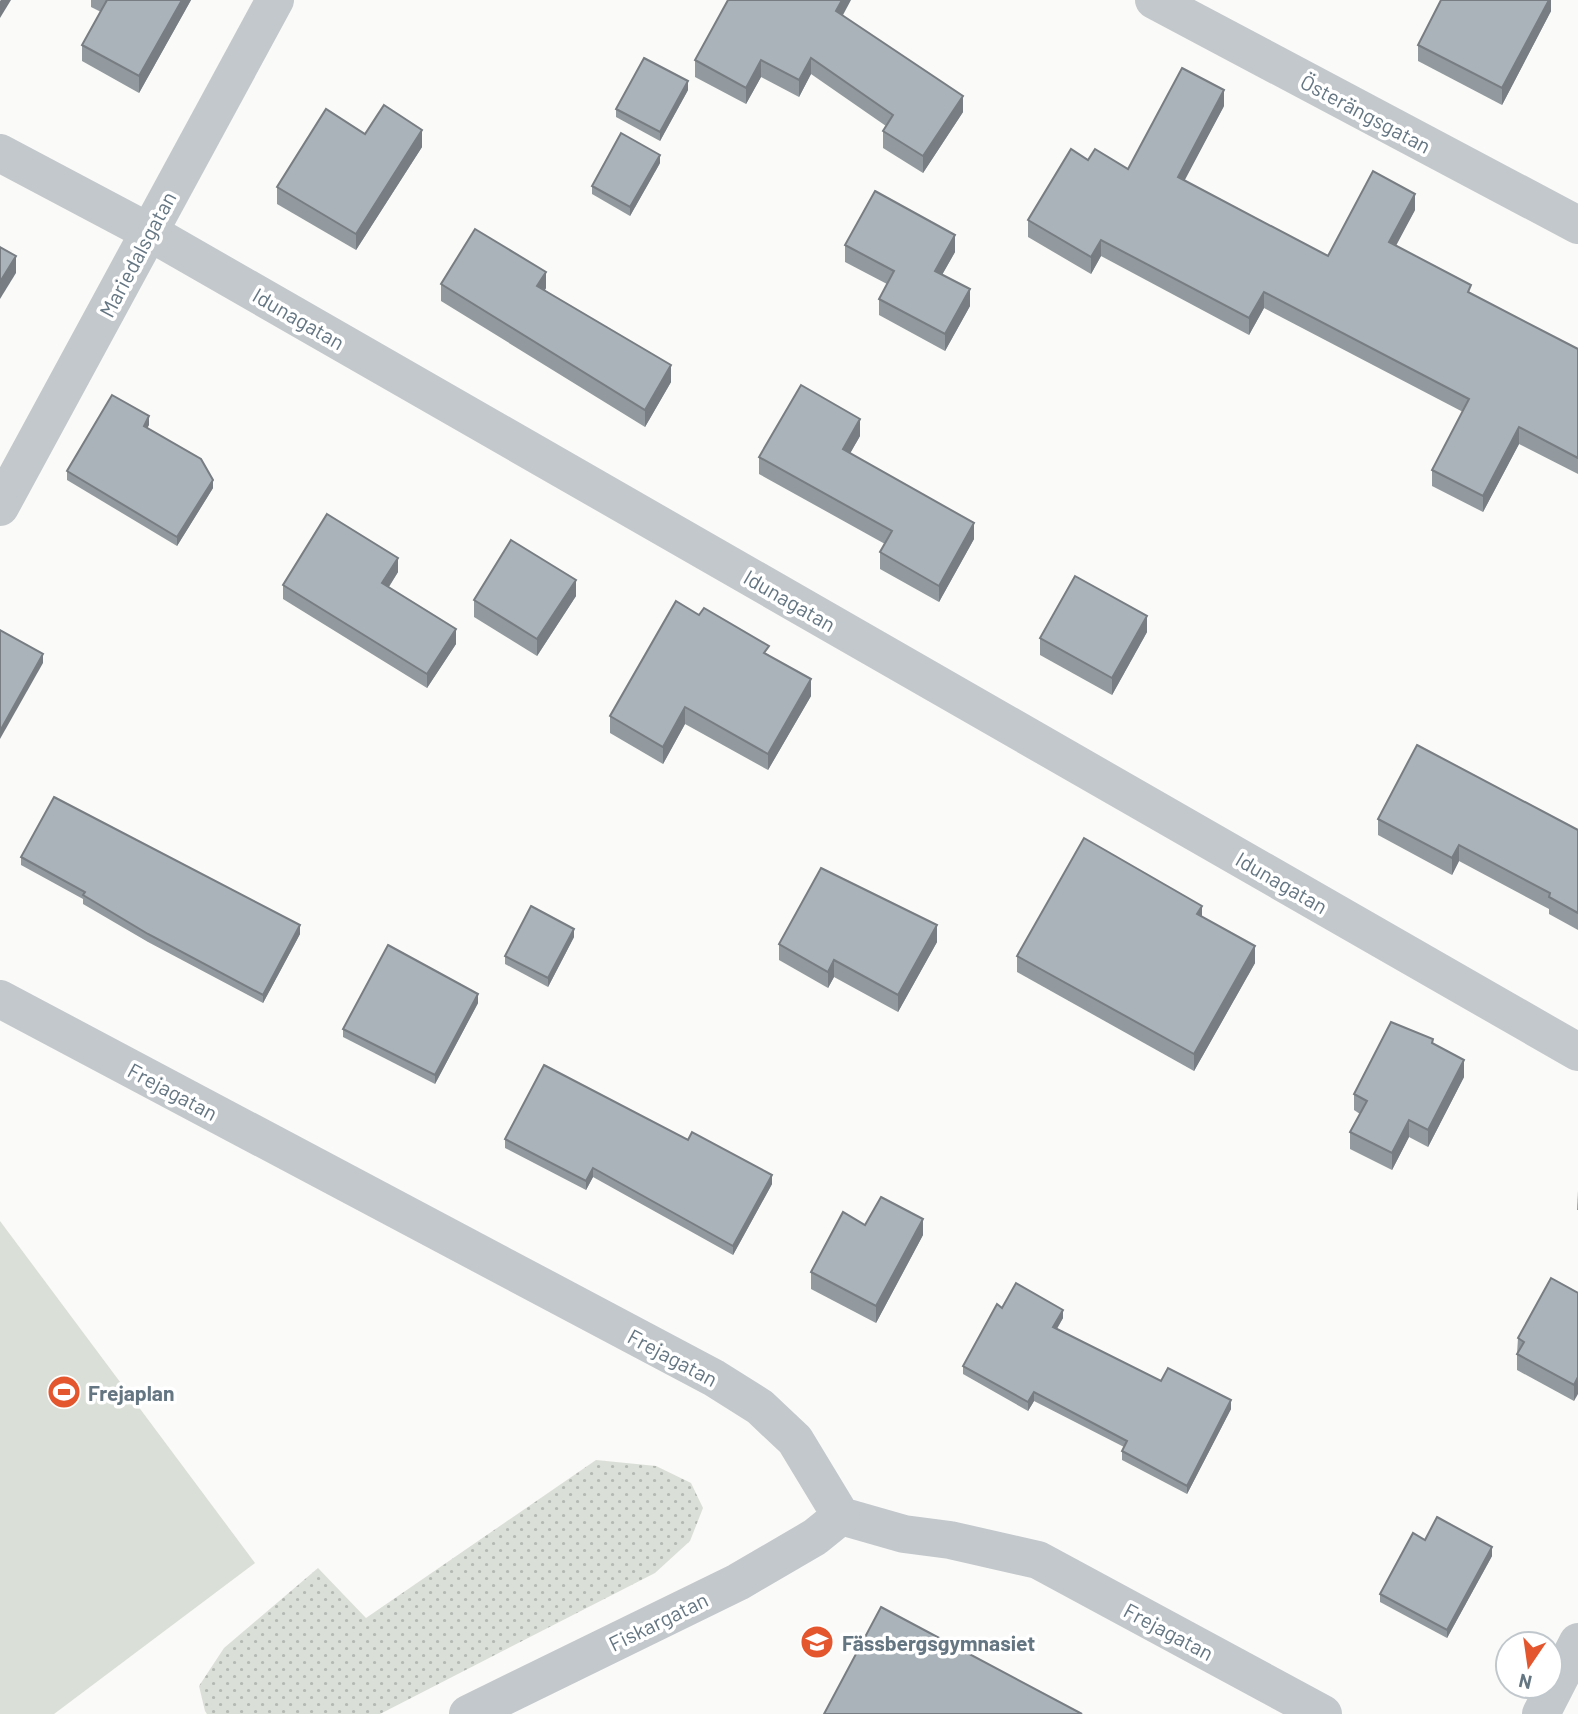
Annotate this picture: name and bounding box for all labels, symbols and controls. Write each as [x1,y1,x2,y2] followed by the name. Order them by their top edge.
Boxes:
[1297,68,1435,158] street label: Österängsgatan
[93,187,181,321] street label: Mariedalsgatan
[249,282,349,354] street label: Idunagatan
[740,564,840,636] street label: Idunagatan
[1232,846,1332,918] street label: Idunagatan
[124,1057,222,1125] street label: Frejagatan
[624,1323,722,1391] street label: Frejagatan
[45,1373,83,1411] sports icon: Frejaplan
[88,1380,174,1405] place label: Frejaplan
[604,1586,712,1656] street label: Fiskargatan
[1120,1597,1218,1665] street label: Frejagatan
[798,1623,836,1661] school or university icon: Fässbergsgymnasiet
[842,1630,1035,1655] place label: Fässbergsgymnasiet
[1494,1630,1564,1700] north arrow
[1516,1669,1534,1695] text: N

